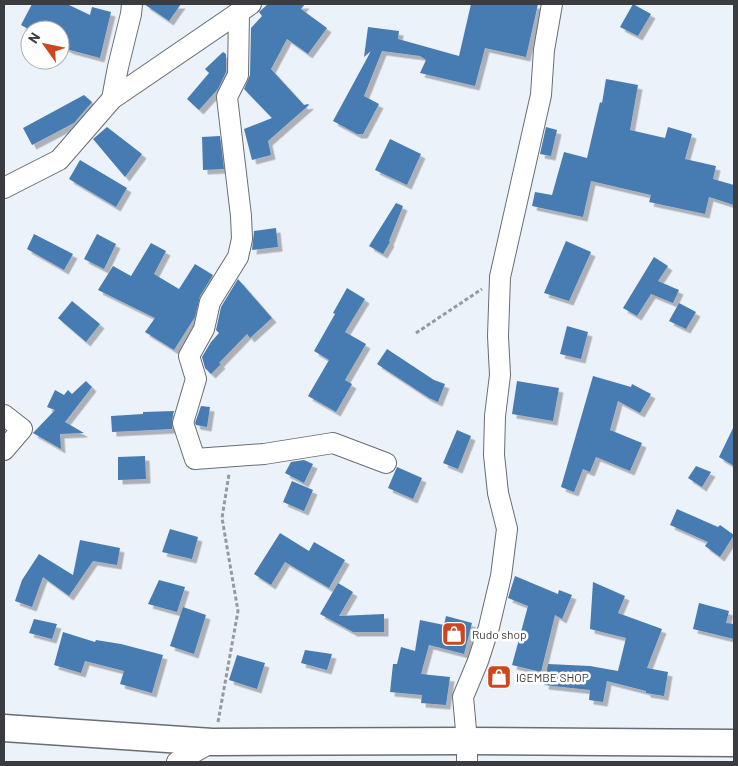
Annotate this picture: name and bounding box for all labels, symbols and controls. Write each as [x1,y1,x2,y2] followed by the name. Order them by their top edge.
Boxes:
[20,20,70,70] north arrow
[24,29,43,46] text: N
[441,621,467,647] shop icon: Rudo shop
[472,627,527,641] place label: Rudo shop
[486,664,512,690] shop icon: IGEMBE SHOP
[516,670,589,684] place label: IGEMBE SHOP

